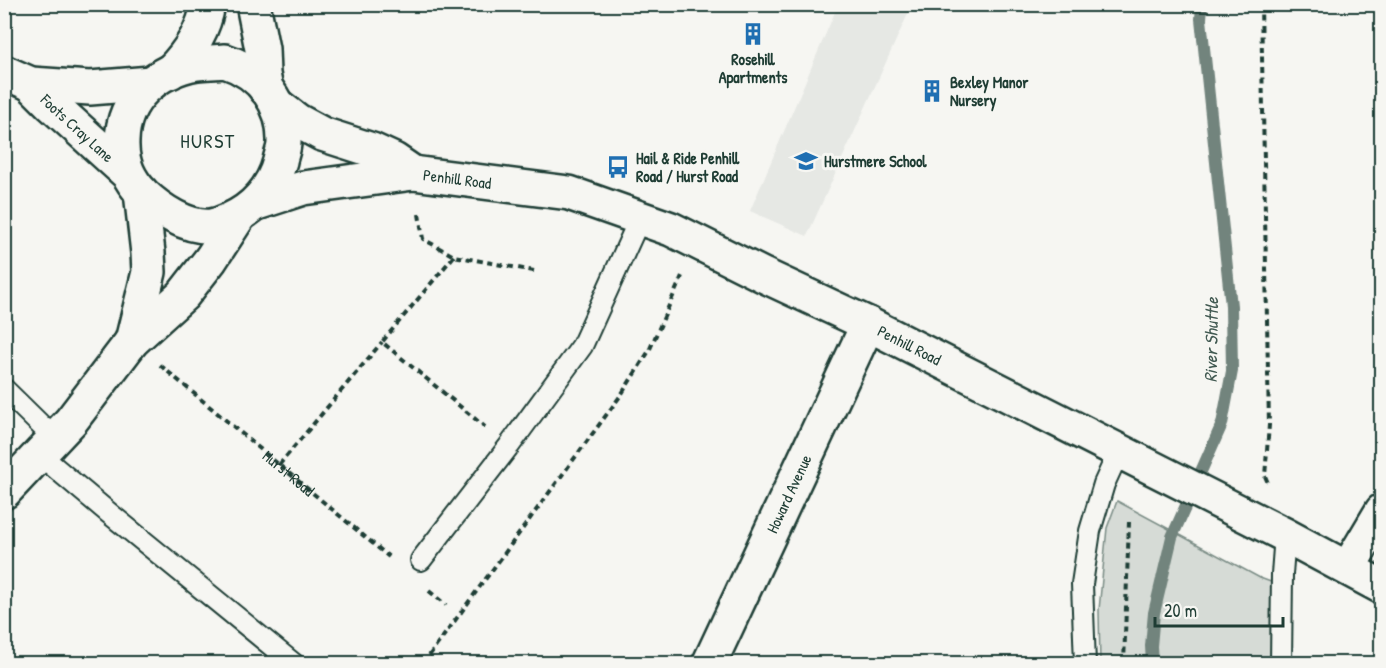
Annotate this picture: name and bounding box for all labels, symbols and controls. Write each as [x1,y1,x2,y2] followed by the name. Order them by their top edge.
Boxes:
[740,21,766,47] building icon: Rosehill Apartments
[719,48,788,89] place label: Rosehill Apartments
[950,71,1029,112] place label: Bexley Manor Nursery
[919,78,945,104] building icon: Bexley Manor Nursery
[35,88,119,167] street label: Foots Cray Lane
[180,127,236,154] district label: HURST
[636,147,740,187] place label: Hail & Ride Penhill Road / Hurst Road
[793,148,819,174] school or university icon: Hurstmere School
[824,150,927,172] place label: Hurstmere School
[605,154,631,180] bus stop icon: Hail & Ride Penhill Road / Hurst Road
[422,163,493,194] street label: Penhill Road
[1198,296,1224,383] water label: River Shuttle
[874,320,945,370] street label: Penhill Road
[258,445,319,501] street label: Hurst Road
[761,450,817,537] street label: Howard Avenue
[1155,590,1282,628] scale bar
[1164,598,1197,623] text: 20 m

